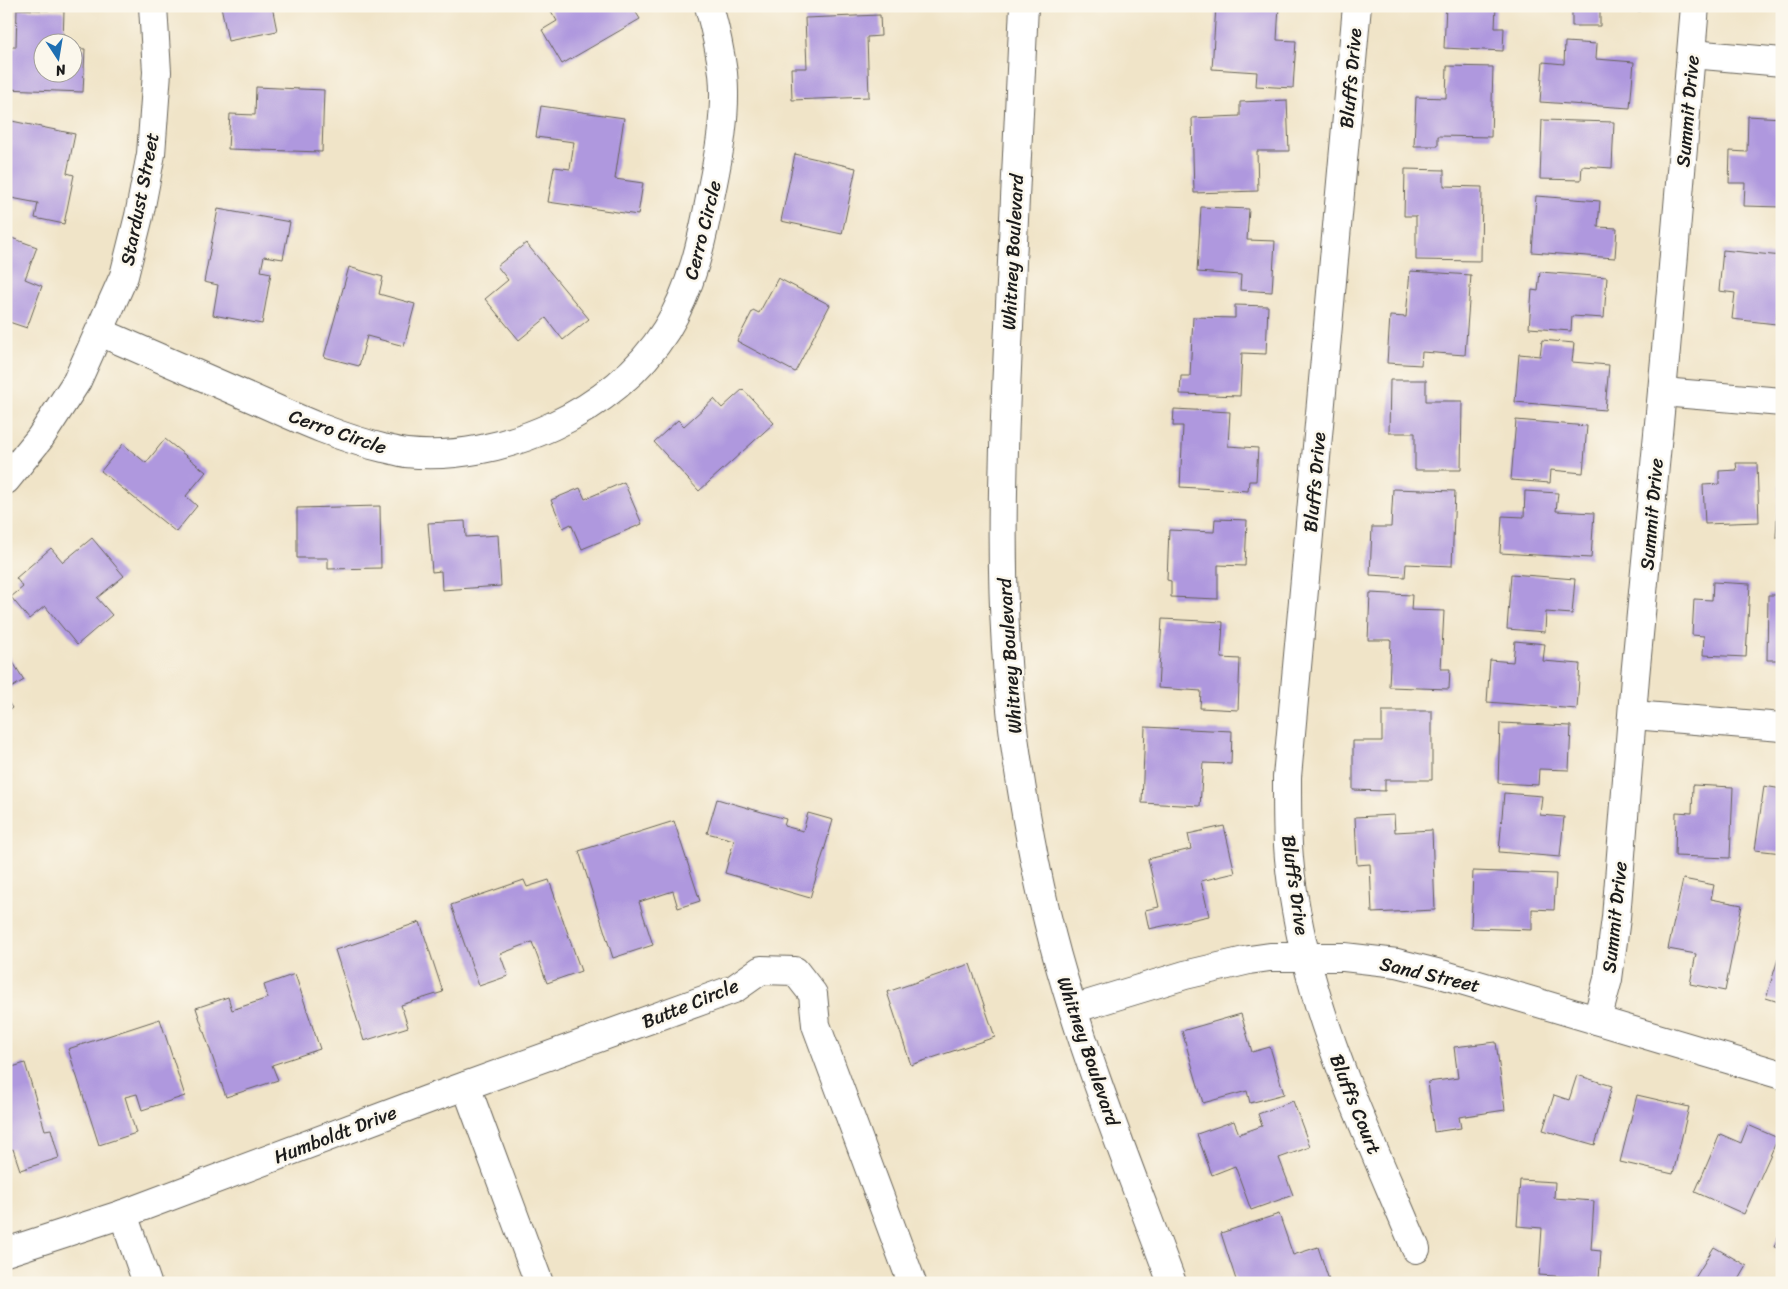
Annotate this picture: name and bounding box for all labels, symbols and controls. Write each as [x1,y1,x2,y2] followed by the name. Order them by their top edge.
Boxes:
[1330,27,1371,130] street label: Bluffs Drive
[32,32,82,82] north arrow
[1666,54,1709,168] street label: Summit Drive
[53,57,69,84] text: N
[110,130,169,268] street label: Stardust Street
[992,172,1033,331] street label: Whitney Boulevard
[674,177,731,283] street label: Cerro Circle
[285,399,391,464] street label: Cerro Circle
[1294,431,1335,534] street label: Bluffs Drive
[1630,457,1673,571] street label: Summit Drive
[988,576,1031,735] street label: Whitney Boulevard
[1272,833,1319,937] street label: Bluffs Drive
[1592,859,1637,975] street label: Summit Drive
[1377,947,1483,1002] street label: Sand Street
[637,969,744,1038] street label: Butte Circle
[1048,972,1130,1131] street label: Whitney Boulevard
[1320,1049,1391,1159] street label: Bluffs Court
[269,1096,402,1173] street label: Humboldt Drive

